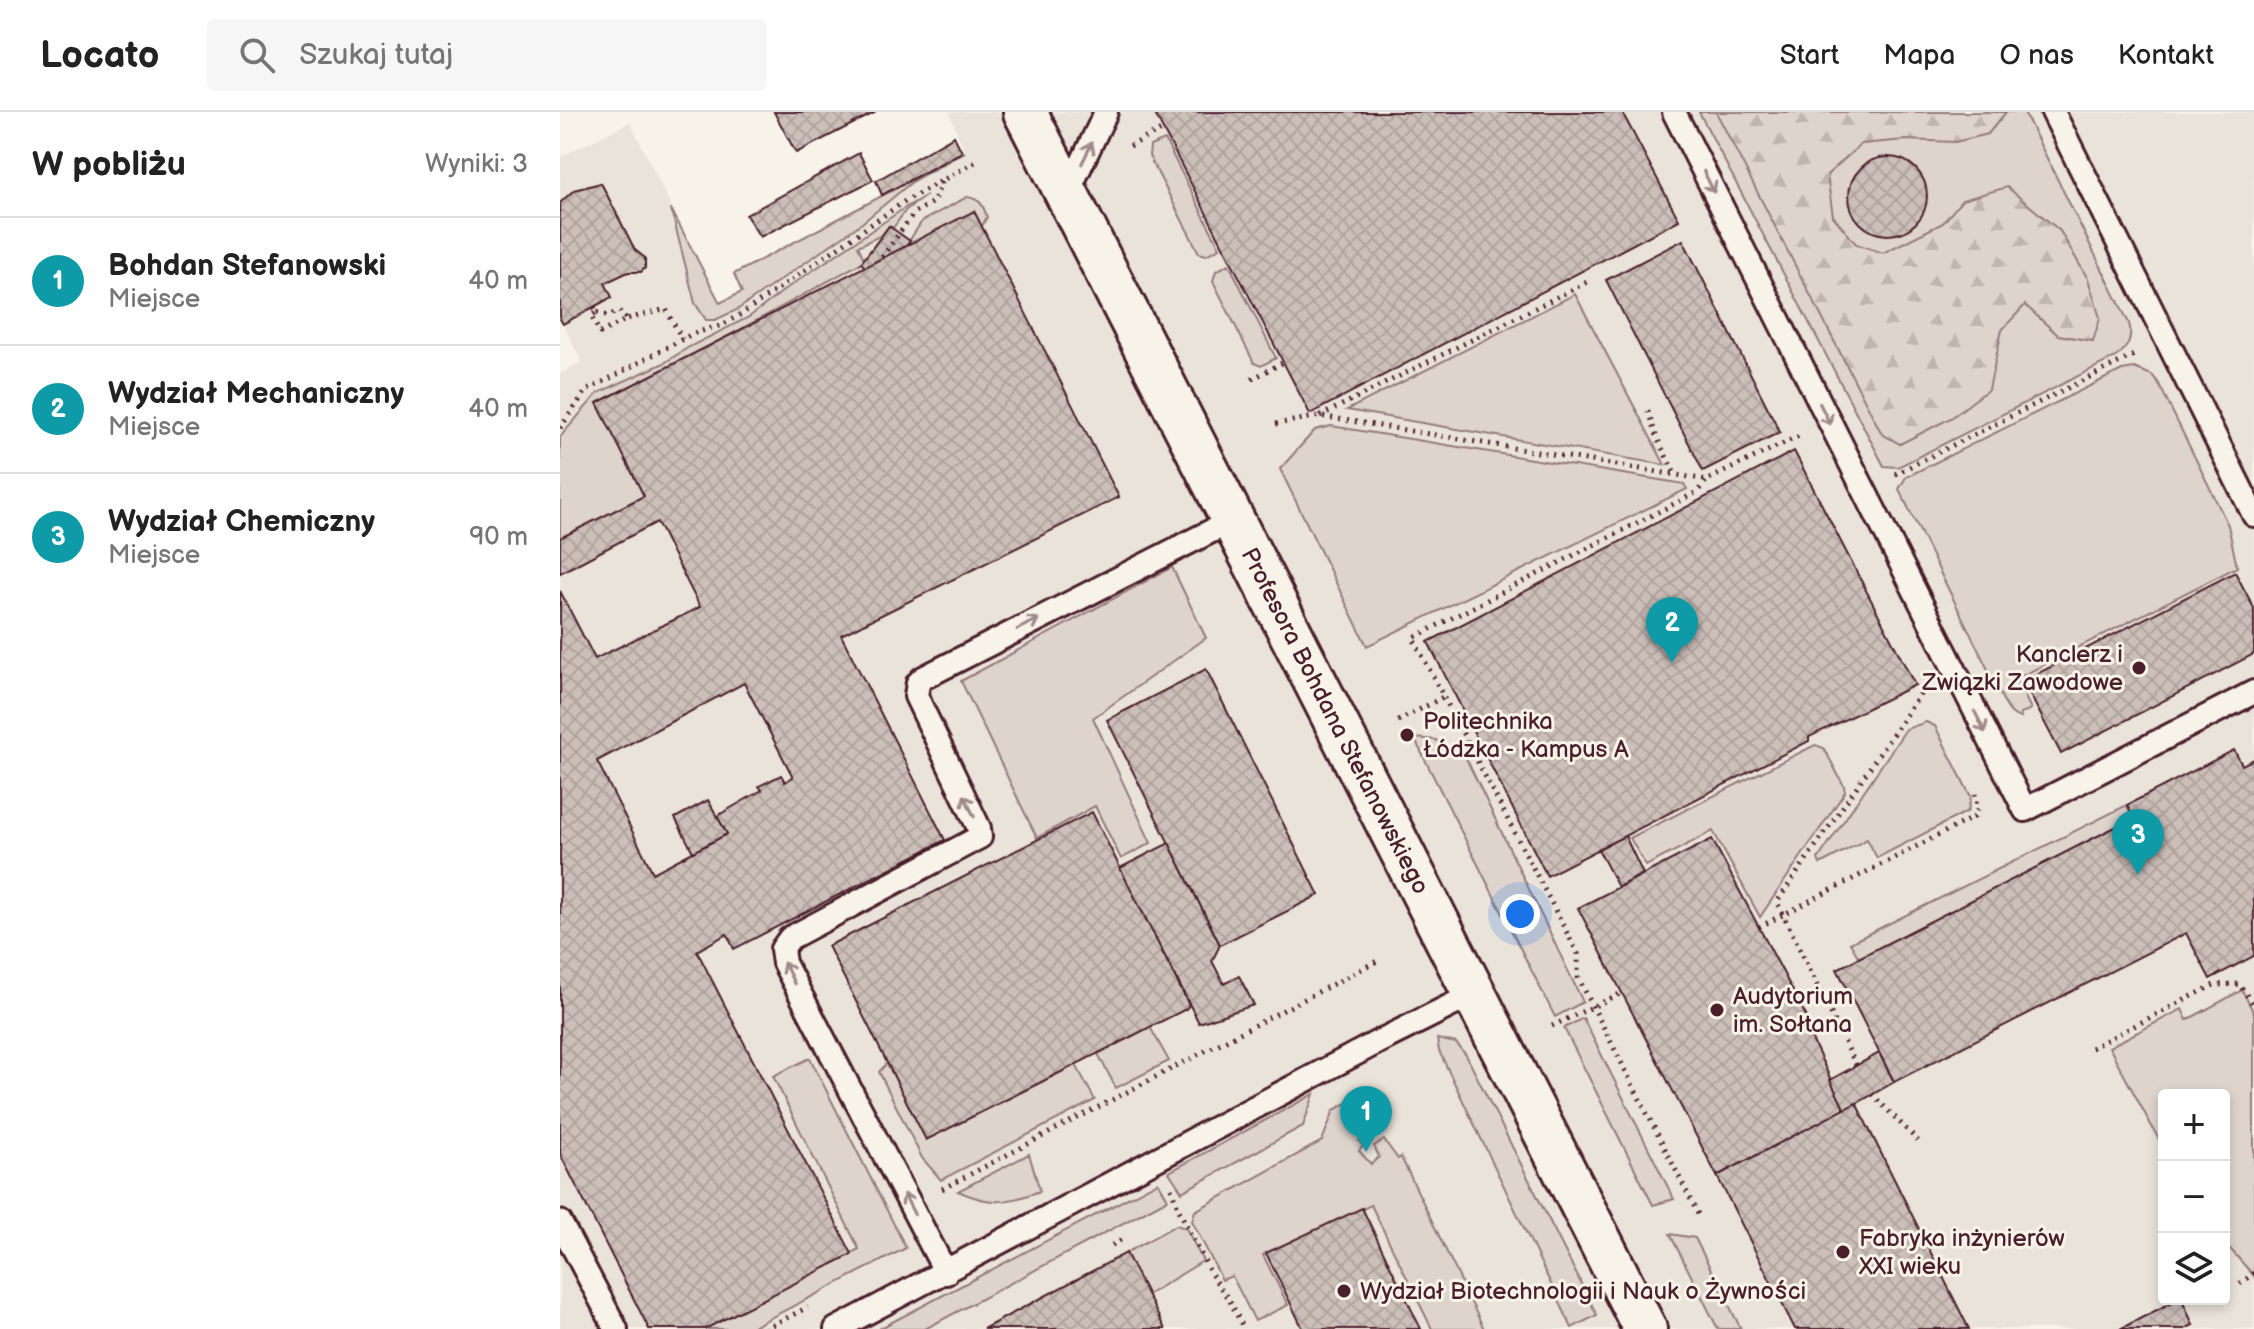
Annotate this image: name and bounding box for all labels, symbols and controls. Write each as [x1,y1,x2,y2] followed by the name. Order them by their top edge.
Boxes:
[207,19,767,91] search box
[40,33,159,78] text: Locato
[235,33,279,77] icon: search
[299,37,453,73] text: Szukaj tutaj
[1780,39,1839,72] text: Start
[1883,39,1955,72] text: Mapa
[1999,39,2074,72] text: O nas
[2118,39,2214,72] text: Kontakt
[1080,141,1095,165] one-way arrow
[32,144,186,185] text: W pobliżu
[425,149,528,180] text: Wyniki: 3
[1702,169,1717,193] one-way arrow
[108,248,386,284] text: Bohdan Stefanowski
[53,266,63,297] text: 1
[468,266,528,297] text: 40 m
[108,284,200,315] text: Miejsce
[108,376,404,412] text: Wydział Mechaniczny
[50,394,66,425] text: 2
[468,394,528,425] text: 40 m
[1818,402,1833,426] one-way arrow
[108,412,200,443] text: Miejsce
[108,504,375,540] text: Wydział Chemiczny
[50,522,66,553] text: 3
[469,522,528,553] text: 90 m
[108,540,200,571] text: Miejsce
[1235,543,1435,899] street label: Profesora Bohdana Stefanowskiego
[1646,597,1698,663] pin: 2
[1016,616,1040,632] one-way arrow
[1921,640,2123,697] place label: Kanclerz i Związki Zawodowe
[2130,659,2148,677] marker: Kanclerz i Związki Zawodowe
[1423,707,1629,764] place label: Politechnika Łódzka - Kampus A
[1973,709,1988,733] one-way arrow
[1398,726,1416,744] marker: Politechnika Łódzka - Kampus A
[961,794,976,818] one-way arrow
[2112,809,2164,875] pin: 3
[1500,894,1540,934] your location
[781,961,796,985] one-way arrow
[1733,982,1853,1039] place label: Audytorium im. Sołtana
[1708,1001,1726,1019] marker: Audytorium im. Sołtana
[1340,1086,1392,1152] pin: 1
[2158,1089,2230,1305] map controls
[2158,1089,2230,1161] button: +
[2158,1161,2230,1233] button: −
[900,1192,916,1216] one-way arrow
[1858,1224,2065,1281] place label: Fabryka inżynierów XXI wieku
[2158,1233,2230,1305] button: layers
[1834,1243,1852,1261] marker: Fabryka inżynierów XXI wieku
[1360,1277,1806,1306] place label: Wydział Biotechnologii i Nauk o Żywności
[1335,1282,1353,1300] marker: Wydział Biotechnologii i Nauk o Żywności

